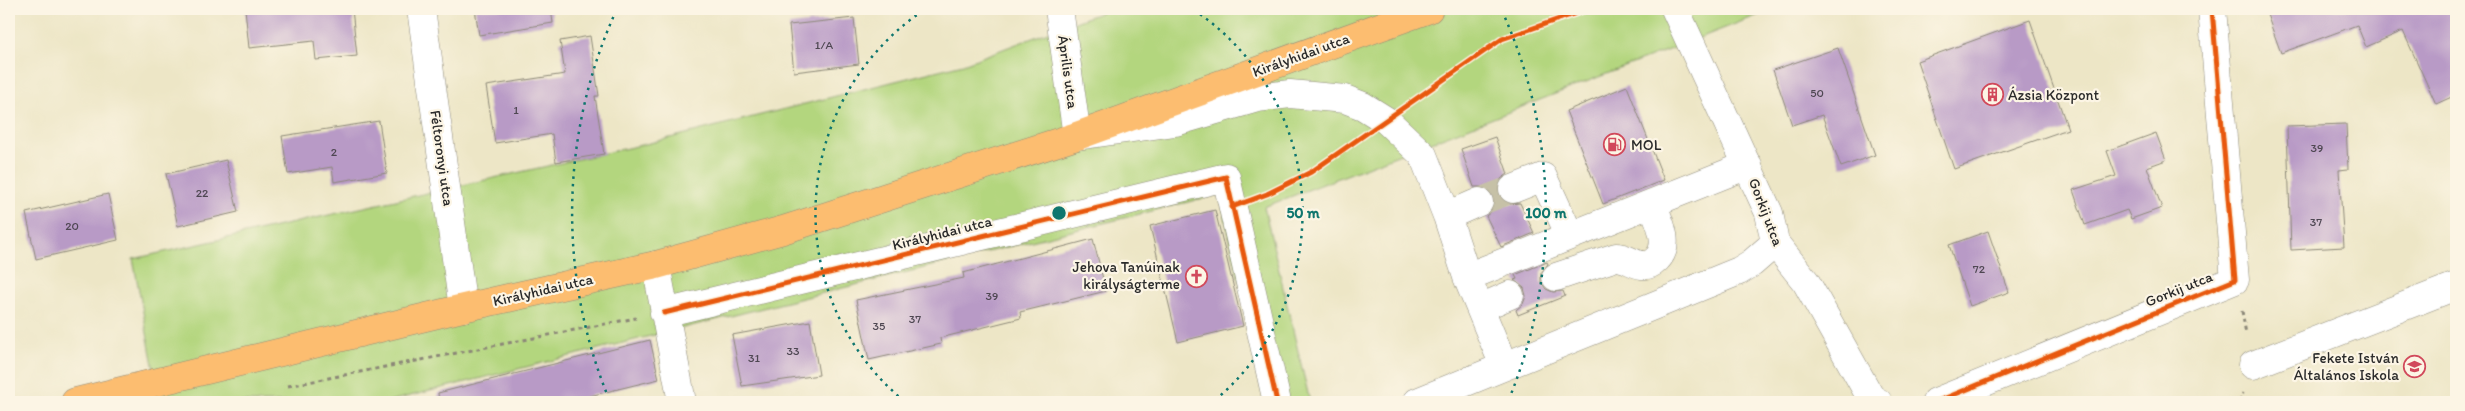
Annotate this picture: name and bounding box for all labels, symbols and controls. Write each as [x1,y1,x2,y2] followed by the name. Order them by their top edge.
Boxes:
[1250,29,1352,81] street label: Királyhidai utca
[1054,34,1082,110] street label: Április utca
[815,38,833,52] house number: 1/A
[1980,83,2004,107] building icon: Ázsia Központ
[1810,86,1824,100] house number: 50
[2008,86,2100,104] place label: Ázsia Központ
[513,103,519,117] house number: 1
[426,109,458,208] street label: Féltoronyi utca
[1603,133,1627,157] fuel station icon: MOL
[1631,136,1662,154] place label: MOL
[2311,141,2323,155] house number: 39
[331,145,338,159] house number: 2
[1745,176,1787,249] street label: Gorkij utca
[196,186,209,200] house number: 22
[1050,204,1068,222] centre of rings
[1286,204,1320,222] text: 50 m
[1525,204,1567,222] text: 100 m
[890,212,994,254] street label: Királyhidai utca
[2310,215,2322,229] house number: 37
[65,219,79,233] house number: 20
[1072,258,1180,293] place label: Jehova Tanúinak királyságterme
[1973,262,1986,276] house number: 72
[1184,264,1208,288] church icon: Jehova Tanúinak királyságterme
[2143,267,2216,311] street label: Gorkij utca
[491,270,595,310] street label: Királyhidai utca
[986,289,998,303] house number: 39
[909,312,921,326] house number: 37
[873,319,885,333] house number: 35
[786,344,800,358] house number: 33
[2294,349,2399,384] place label: Fekete István Általános Iskola
[748,351,760,365] house number: 31
[2403,355,2427,379] school or university icon: Fekete István Általános Iskola

